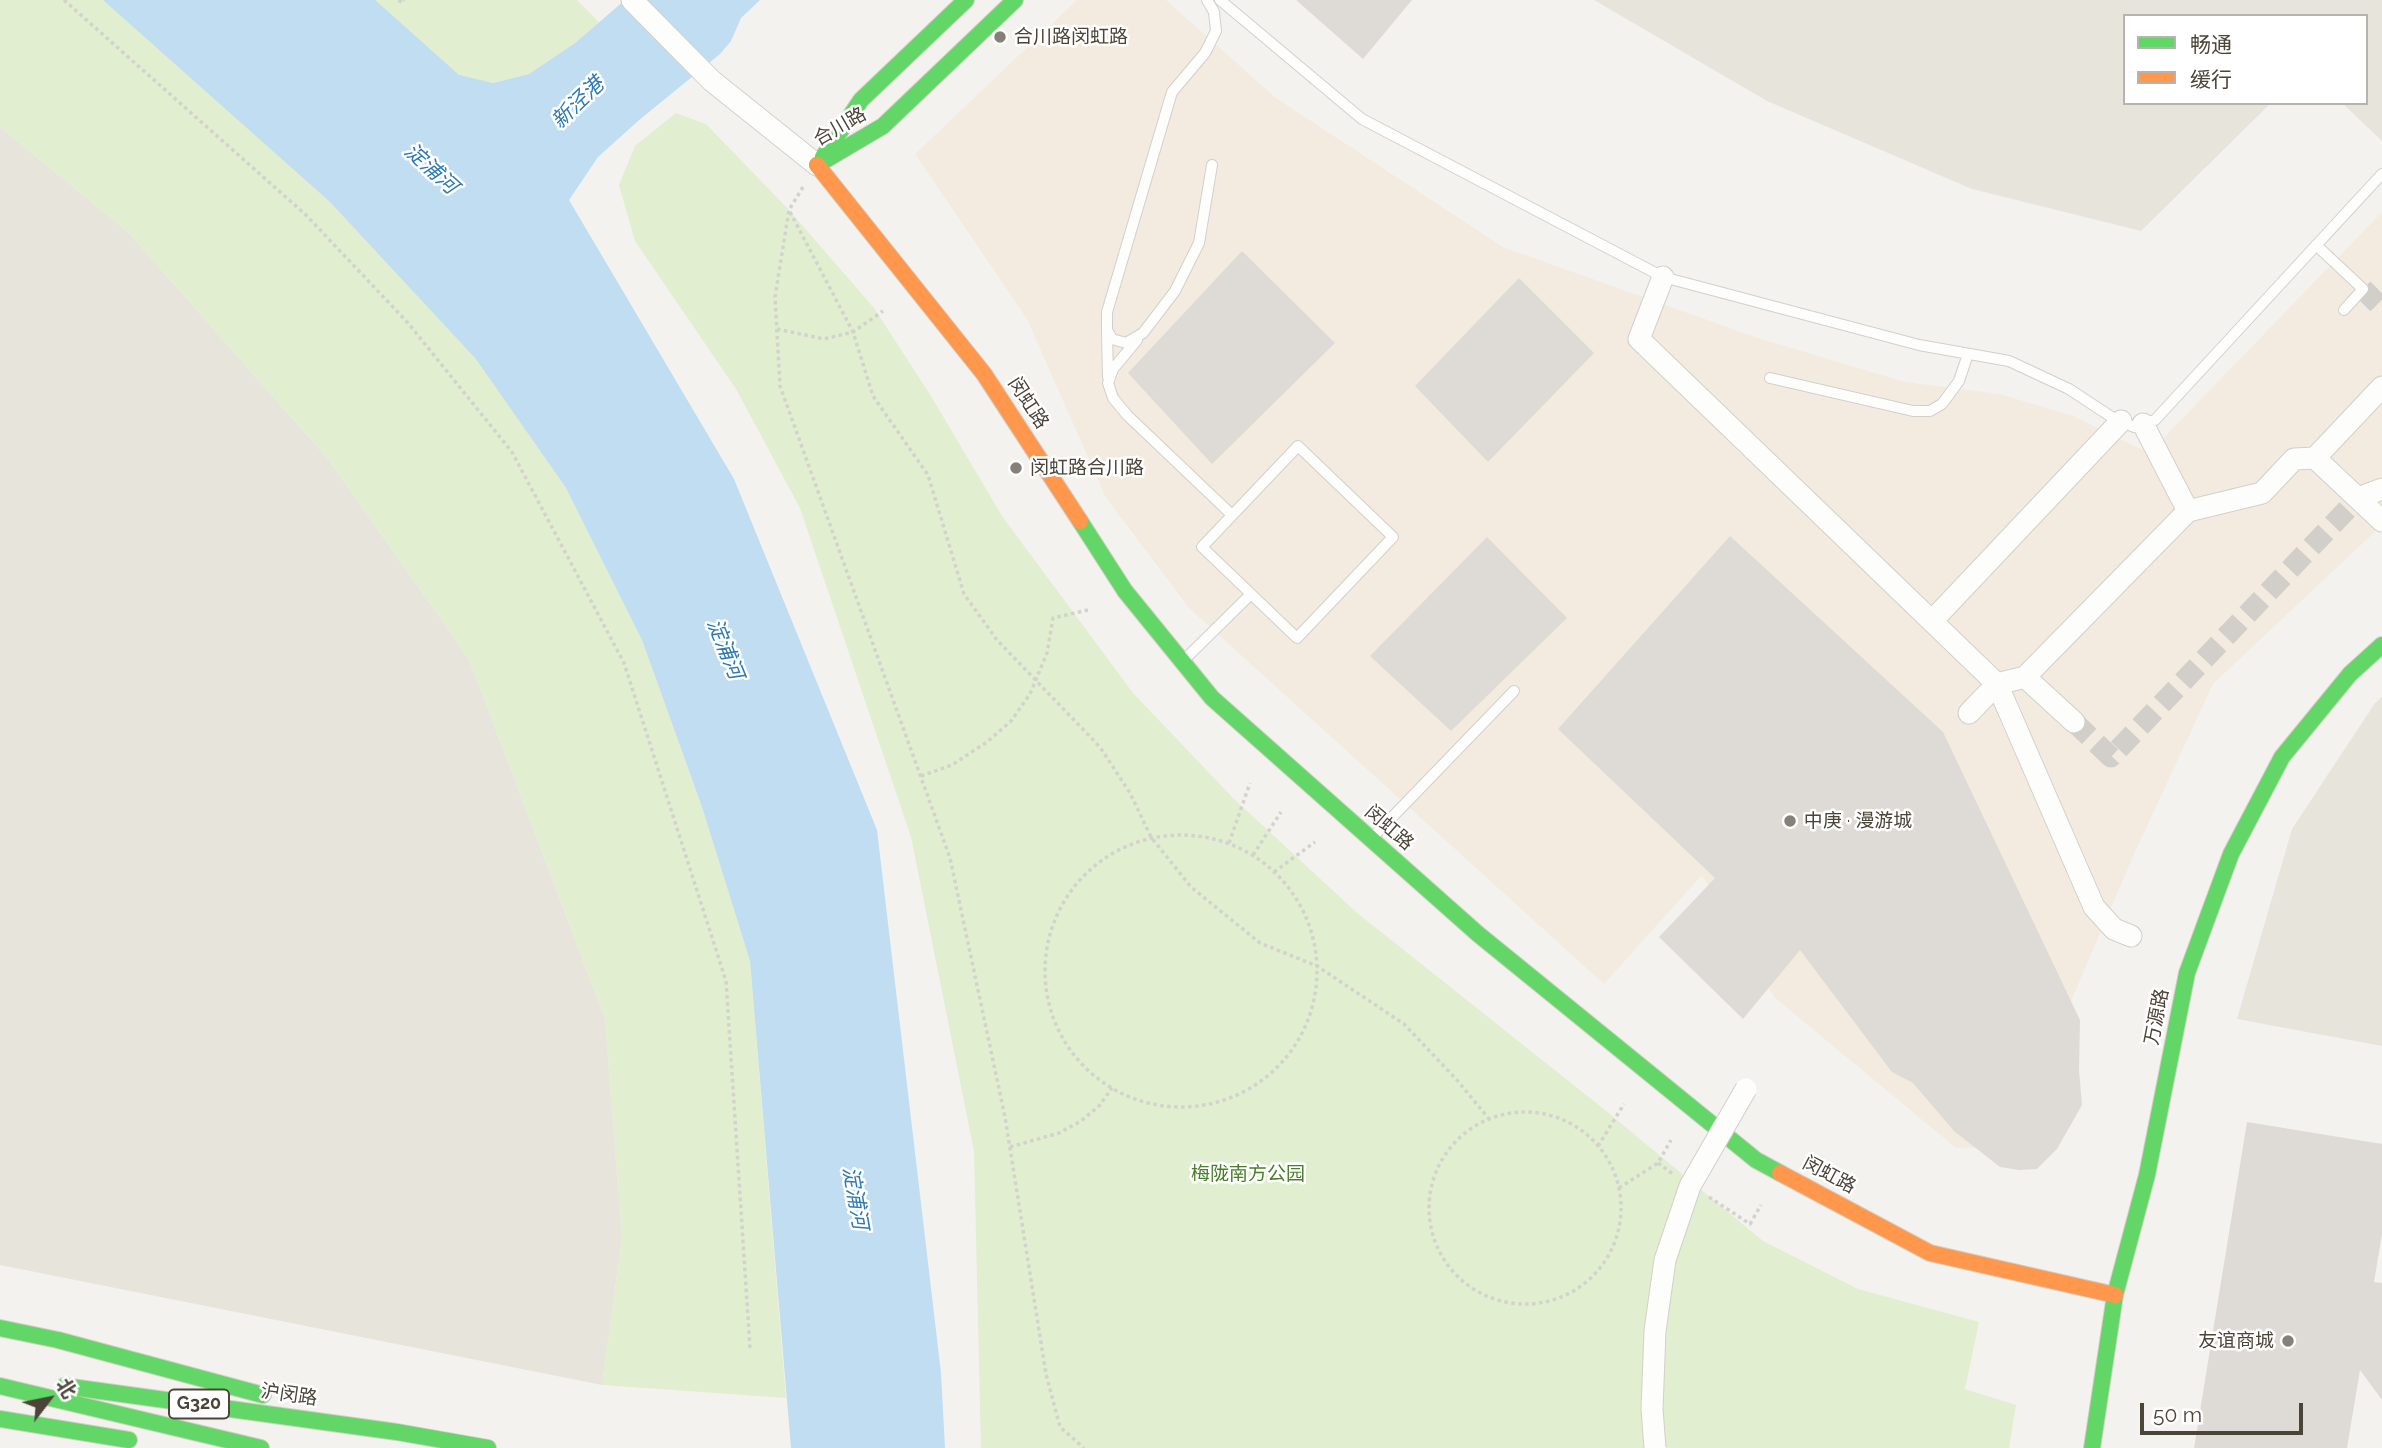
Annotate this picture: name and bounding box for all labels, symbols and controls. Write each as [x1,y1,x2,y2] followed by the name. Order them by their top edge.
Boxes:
[2123,14,2368,105] legend
[1014,26,1128,48] place label: 合川路闵虹路
[992,29,1008,45] marker: 合川路闵虹路
[2190,32,2232,57] text: 畅通
[2190,67,2232,92] text: 缓行
[547,72,609,134] water label: 新泾港
[810,103,870,151] street label: 合川路
[399,139,463,199] water label: 淀浦河
[1003,373,1053,433] street label: 闵虹路
[1030,457,1144,479] place label: 闵虹路合川路
[1008,460,1024,476] marker: 闵虹路合川路
[702,615,748,683] water label: 淀浦河
[1360,801,1418,855] street label: 闵虹路
[1804,810,1912,832] place label: 中庚 · 漫游城
[1782,813,1798,829] marker: 中庚 · 漫游城
[2140,987,2174,1047] street label: 万源路
[1798,1152,1860,1198] street label: 闵虹路
[1191,1163,1305,1185] park label: 梅陇南方公园
[837,1165,873,1231] water label: 淀浦河
[2198,1330,2274,1352] place label: 友谊商城
[2280,1333,2296,1349] marker: 友谊商城
[14,1364,84,1434] north arrow
[52,1374,81,1402] text: 北
[259,1380,319,1410] street label: 沪闵路
[2144,1388,2307,1432] scale bar
[169,1390,229,1419] road number: G320
[2153,1402,2202,1427] text: 50 m

